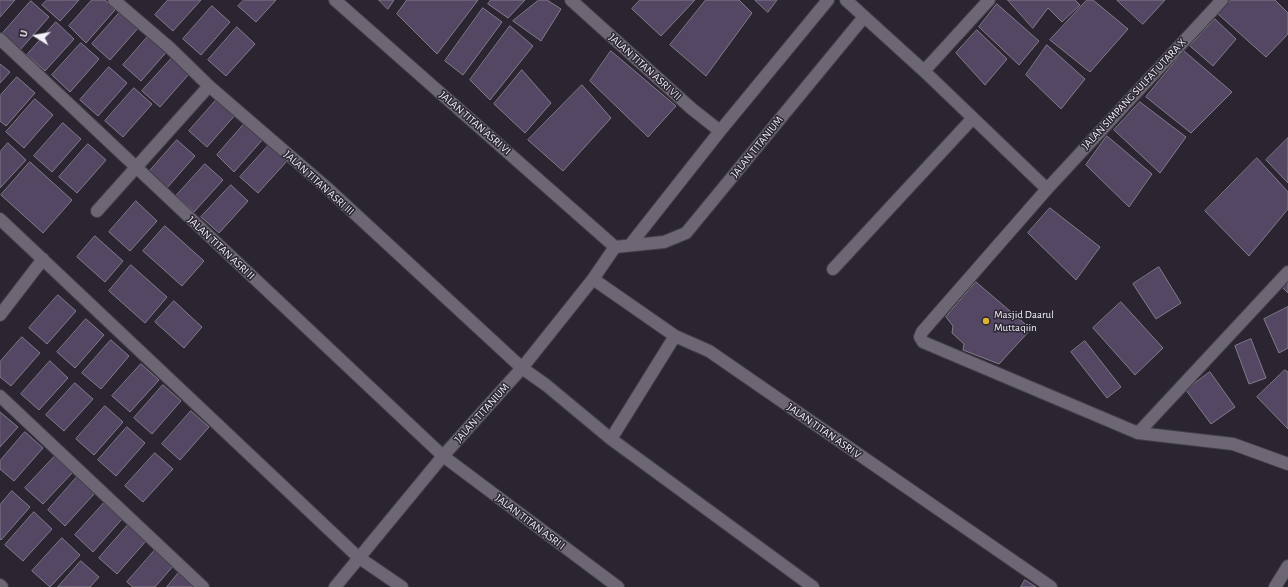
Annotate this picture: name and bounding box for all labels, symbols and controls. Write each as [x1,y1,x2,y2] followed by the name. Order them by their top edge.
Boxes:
[16,16,56,56] north arrow
[18,29,30,38] text: U
[606,31,684,103] street label: JALAN TITAN ASRI VII
[1079,36,1189,152] street label: JALAN SIMPANG SULFAT UTARA X
[437,88,513,158] street label: JALAN TITAN ASRI VI
[728,114,786,180] street label: JALAN TITANIUM
[281,148,357,218] street label: JALAN TITAN ASRI III
[185,214,257,282] street label: JALAN TITAN ASRI II
[994,308,1054,334] place label: Masjid Daarul Muttaqiin
[981,316,991,326] marker: Masjid Daarul Muttaqiin
[452,381,512,445] street label: JALAN TITANIUM
[784,401,864,461] street label: JALAN TITAN ASRI V
[492,491,568,553] street label: JALAN TITAN ASRI I

